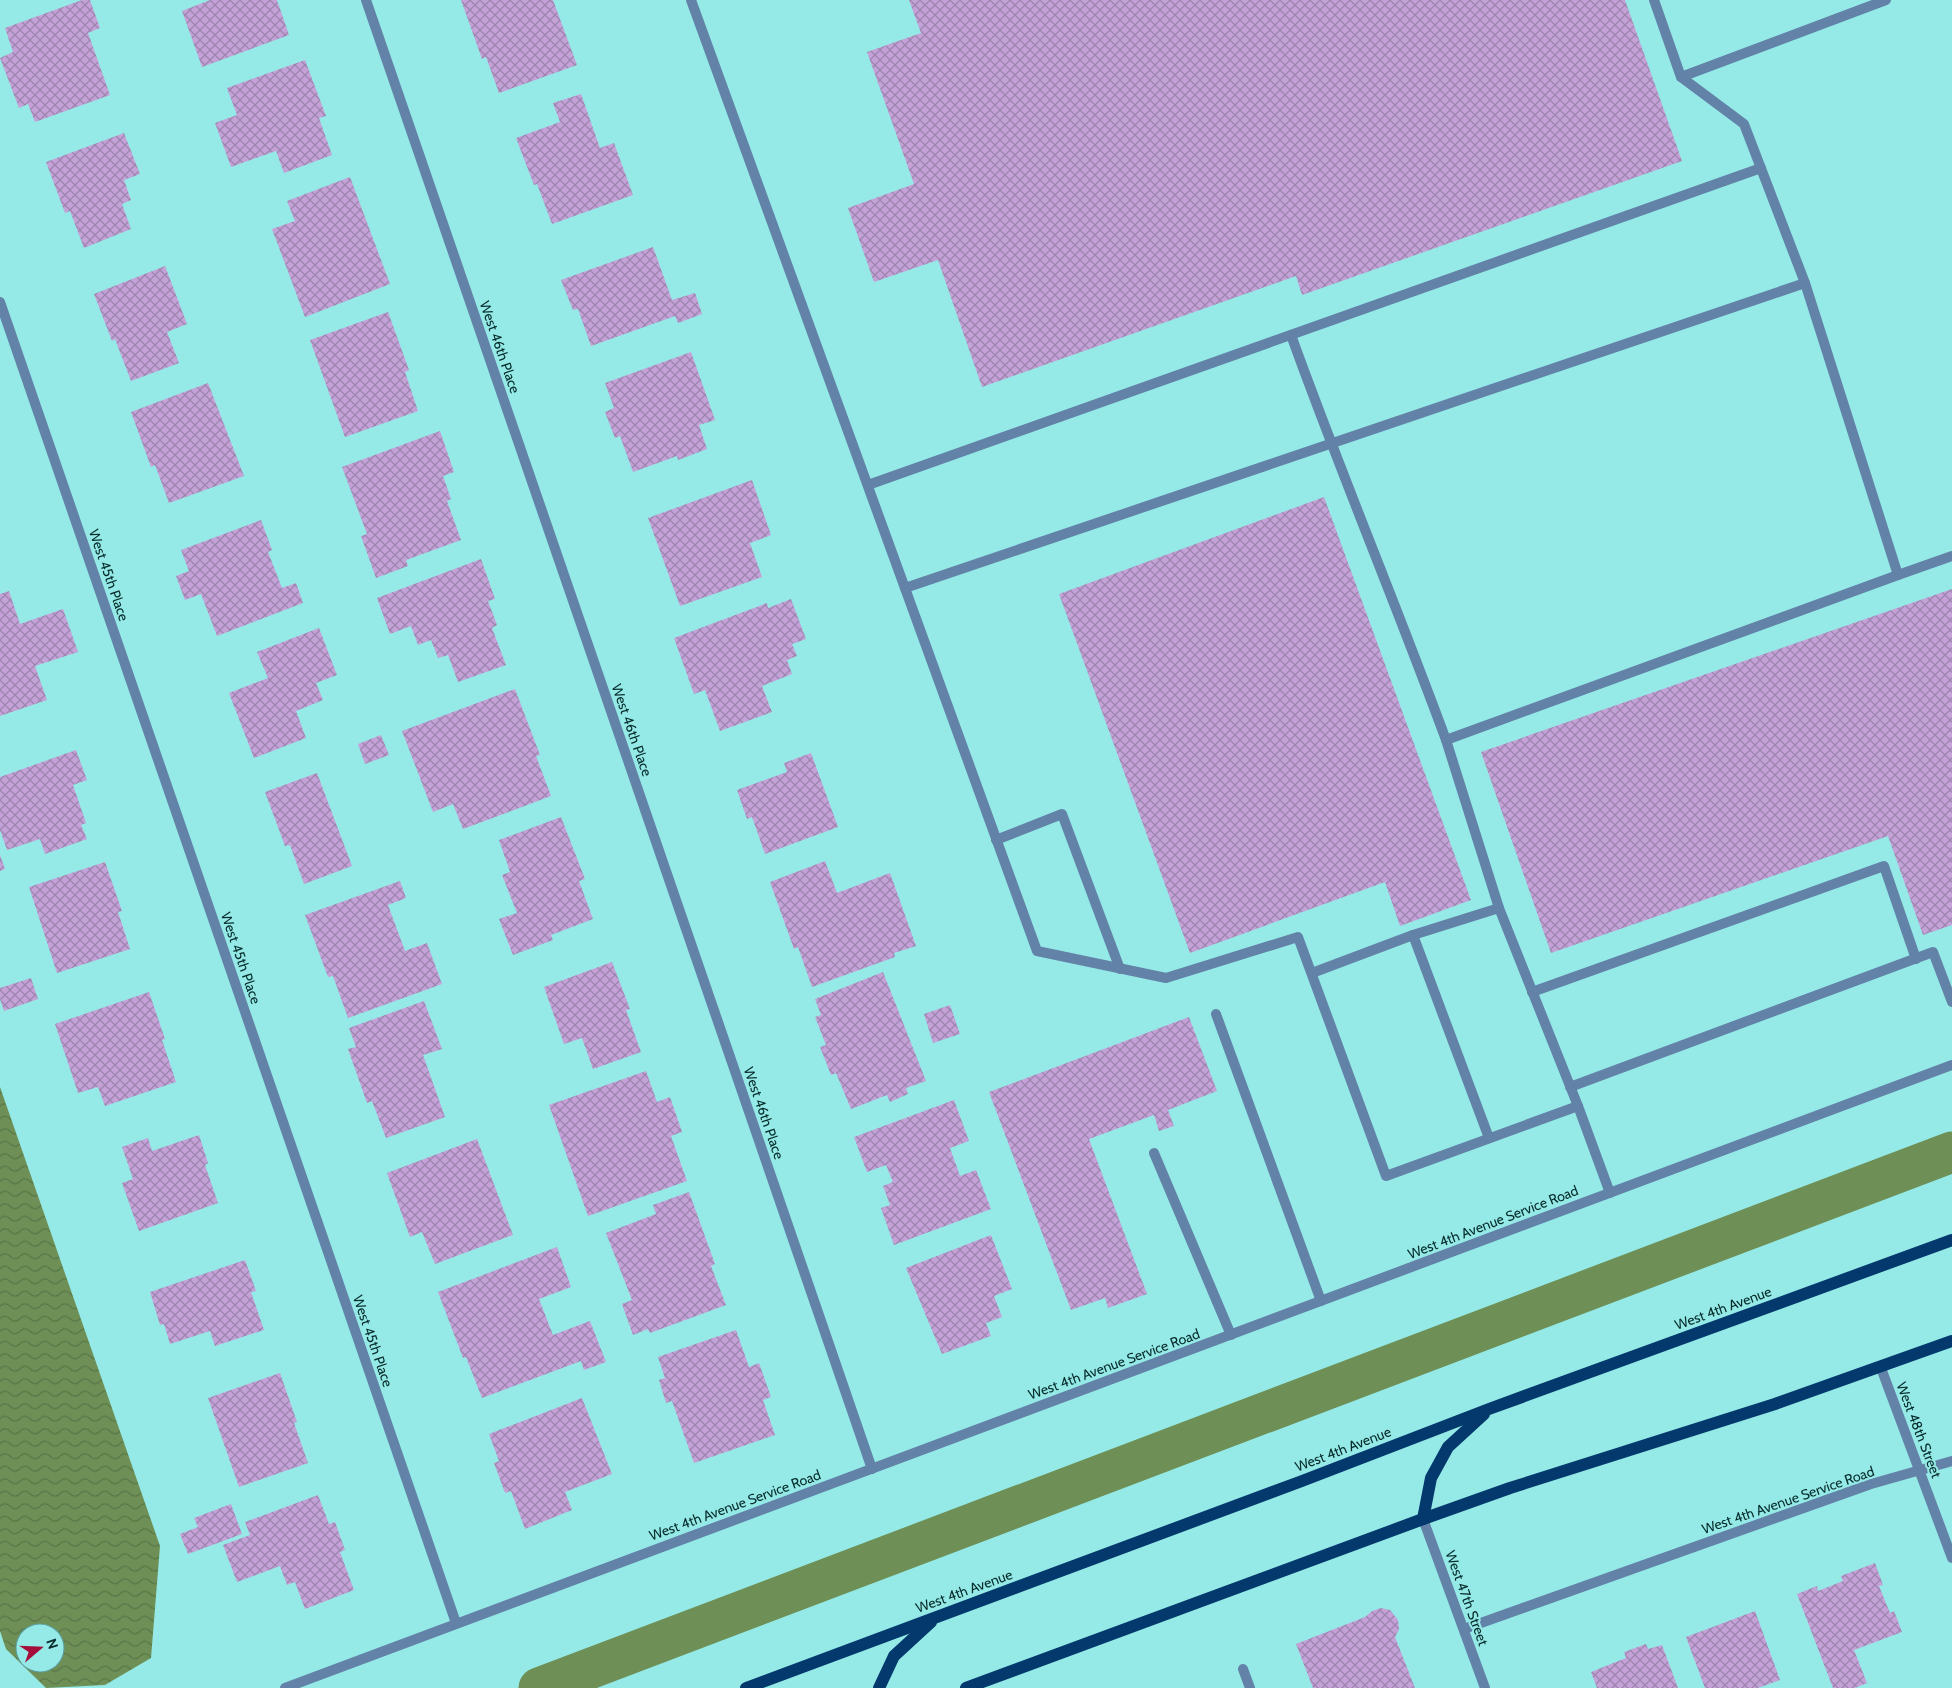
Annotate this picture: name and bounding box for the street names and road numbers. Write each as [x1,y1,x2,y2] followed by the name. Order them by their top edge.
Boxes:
[476,298,524,396] street label: West 46th Place
[85,527,133,623] street label: West 45th Place
[608,681,656,779] street label: West 46th Place
[217,910,265,1006] street label: West 45th Place
[740,1064,788,1162] street label: West 46th Place
[1405,1181,1581,1263] street label: West 4th Avenue Service Road
[1672,1282,1774,1334] street label: West 4th Avenue
[349,1293,397,1389] street label: West 45th Place
[1026,1325,1202,1403] street label: West 4th Avenue Service Road
[1892,1379,1946,1481] street label: West 48th Street
[1292,1422,1394,1476] street label: West 4th Avenue
[1699,1462,1877,1538] street label: West 4th Avenue Service Road
[647,1466,823,1544] street label: West 4th Avenue Service Road
[1441,1548,1493,1648] street label: West 47th Street
[913,1565,1015,1617] street label: West 4th Avenue

